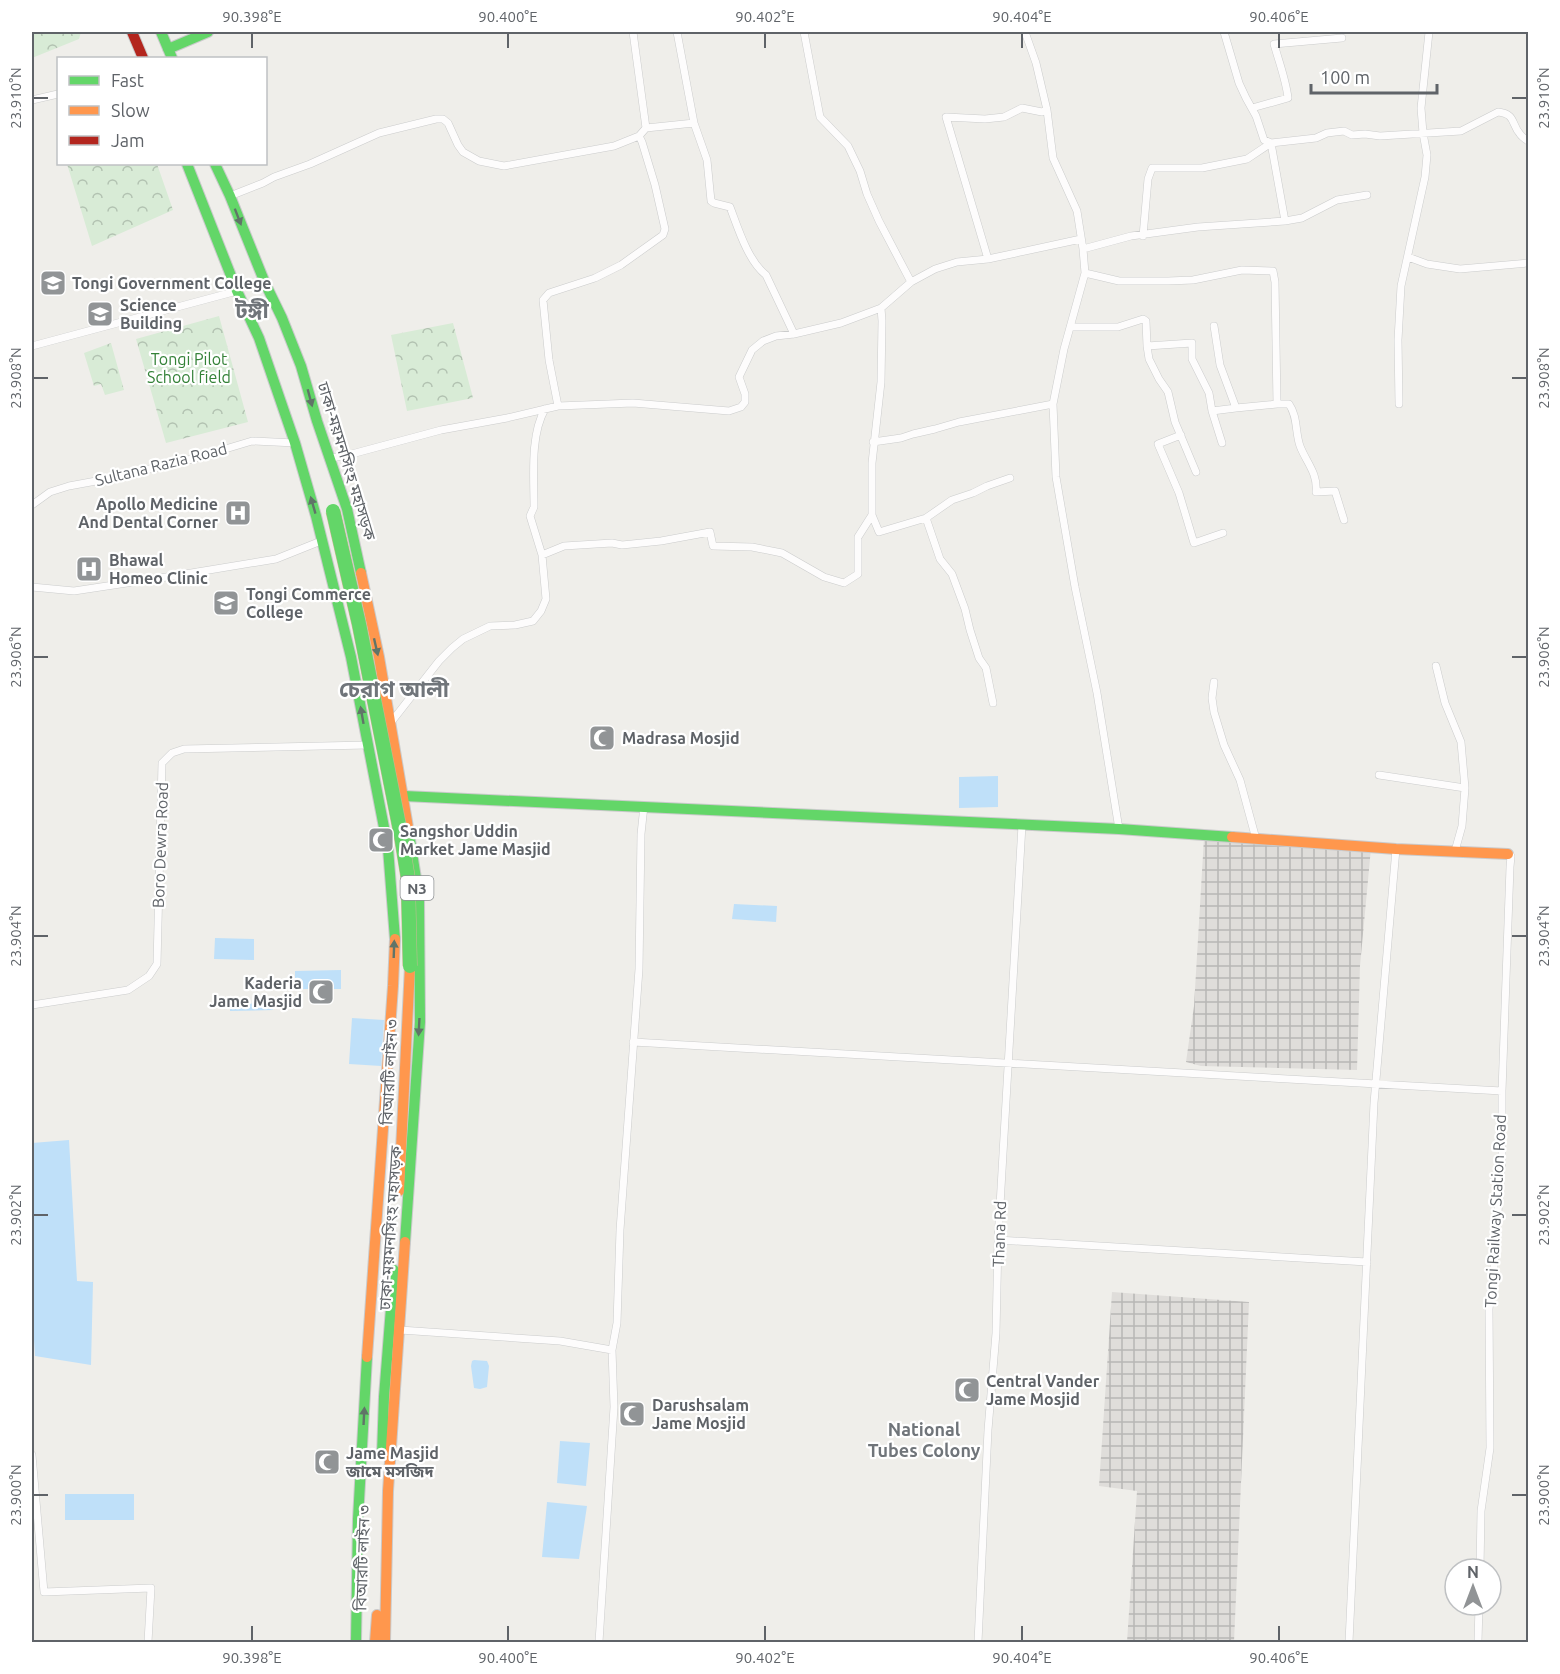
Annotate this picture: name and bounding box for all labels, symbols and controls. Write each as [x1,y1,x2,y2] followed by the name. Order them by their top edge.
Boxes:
[222,8,282,25] text: 90.398°E
[478,8,538,25] text: 90.400°E
[735,8,795,25] text: 90.402°E
[992,8,1052,25] text: 90.404°E
[1249,8,1309,25] text: 90.406°E
[57,57,267,165] legend
[1311,57,1437,95] scale bar
[7,67,24,129] text: 23.910°N
[1320,67,1370,87] text: 100 m
[1535,67,1552,129] text: 23.910°N
[111,70,144,90] text: Fast
[111,100,150,120] text: Slow
[111,130,145,150] text: Jam
[234,208,244,226] one-way arrow
[38,268,68,298] school or university icon: Tongi Government College
[72,274,272,292] place label: Tongi Government College
[120,296,182,332] place label: Science Building
[234,297,270,322] district label: টঙ্গী
[85,299,115,329] school or university icon: Science Building
[7,347,24,409] text: 23.908°N
[1535,347,1552,409] text: 23.908°N
[147,350,231,386] park label: Tongi Pilot School field
[314,379,380,543] street label: ঢাকা-ময়মনসিংহ মহাসড়ক
[306,389,316,407] one-way arrow
[93,439,229,489] street label: Sultana Razia Road
[78,495,218,531] place label: Apollo Medicine And Dental Corner
[308,496,317,514] one-way arrow
[223,498,253,528] hospital icon: Apollo Medicine And Dental Corner
[109,551,208,587] place label: Bhawal Homeo Clinic
[74,554,104,584] hospital icon: Bhawal Homeo Clinic
[246,585,371,621] place label: Tongi Commerce College
[211,588,241,618] school or university icon: Tongi Commerce College
[7,626,24,688] text: 23.906°N
[1535,626,1552,688] text: 23.906°N
[372,638,382,656] one-way arrow
[339,676,450,701] district label: চেরাগ আলী
[358,705,367,724] one-way arrow
[587,723,617,753] mosque icon: Madrasa Mosjid
[622,729,740,747] place label: Madrasa Mosjid
[149,782,171,908] street label: Boro Dewra Road
[400,822,551,858] place label: Sangshor Uddin Market Jame Masjid
[366,825,396,855] mosque icon: Sangshor Uddin Market Jame Masjid
[400,876,434,900] road number: N3
[7,905,24,967] text: 23.904°N
[1535,905,1552,967] text: 23.904°N
[390,940,399,959] one-way arrow
[209,974,302,1010] place label: Kaderia Jame Masjid
[306,977,336,1007] mosque icon: Kaderia Jame Masjid
[377,1018,401,1126] street label: বিআরটি লাইন ৩
[415,1018,424,1037] one-way arrow
[1481,1114,1509,1308] street label: Tongi Railway Station Road
[375,1144,405,1312] street label: ঢাকা-ময়মনসিংহ মহাসড়ক
[7,1184,24,1246] text: 23.902°N
[1535,1184,1552,1246] text: 23.902°N
[989,1200,1009,1268] street label: Thana Rd
[986,1372,1100,1408] place label: Central Vander Jame Mosjid
[952,1375,982,1405] mosque icon: Central Vander Jame Mosjid
[652,1396,749,1432] place label: Darushsalam Jame Mosjid
[617,1399,647,1429] mosque icon: Darushsalam Jame Mosjid
[359,1407,368,1426] one-way arrow
[868,1419,981,1460] district label: National Tubes Colony
[345,1444,439,1480] place label: Jame Masjid জামে মসজিদ
[312,1447,342,1477] mosque icon: Jame Masjid জামে মসজিদ
[7,1464,24,1526] text: 23.900°N
[1535,1464,1552,1526] text: 23.900°N
[351,1504,373,1612] street label: বিআরটি লাইন ৩
[1443,1557,1503,1617] north arrow
[1467,1563,1479,1581] text: N
[222,1649,282,1666] text: 90.398°E
[478,1649,538,1666] text: 90.400°E
[735,1649,795,1666] text: 90.402°E
[992,1649,1052,1666] text: 90.404°E
[1249,1649,1309,1666] text: 90.406°E

